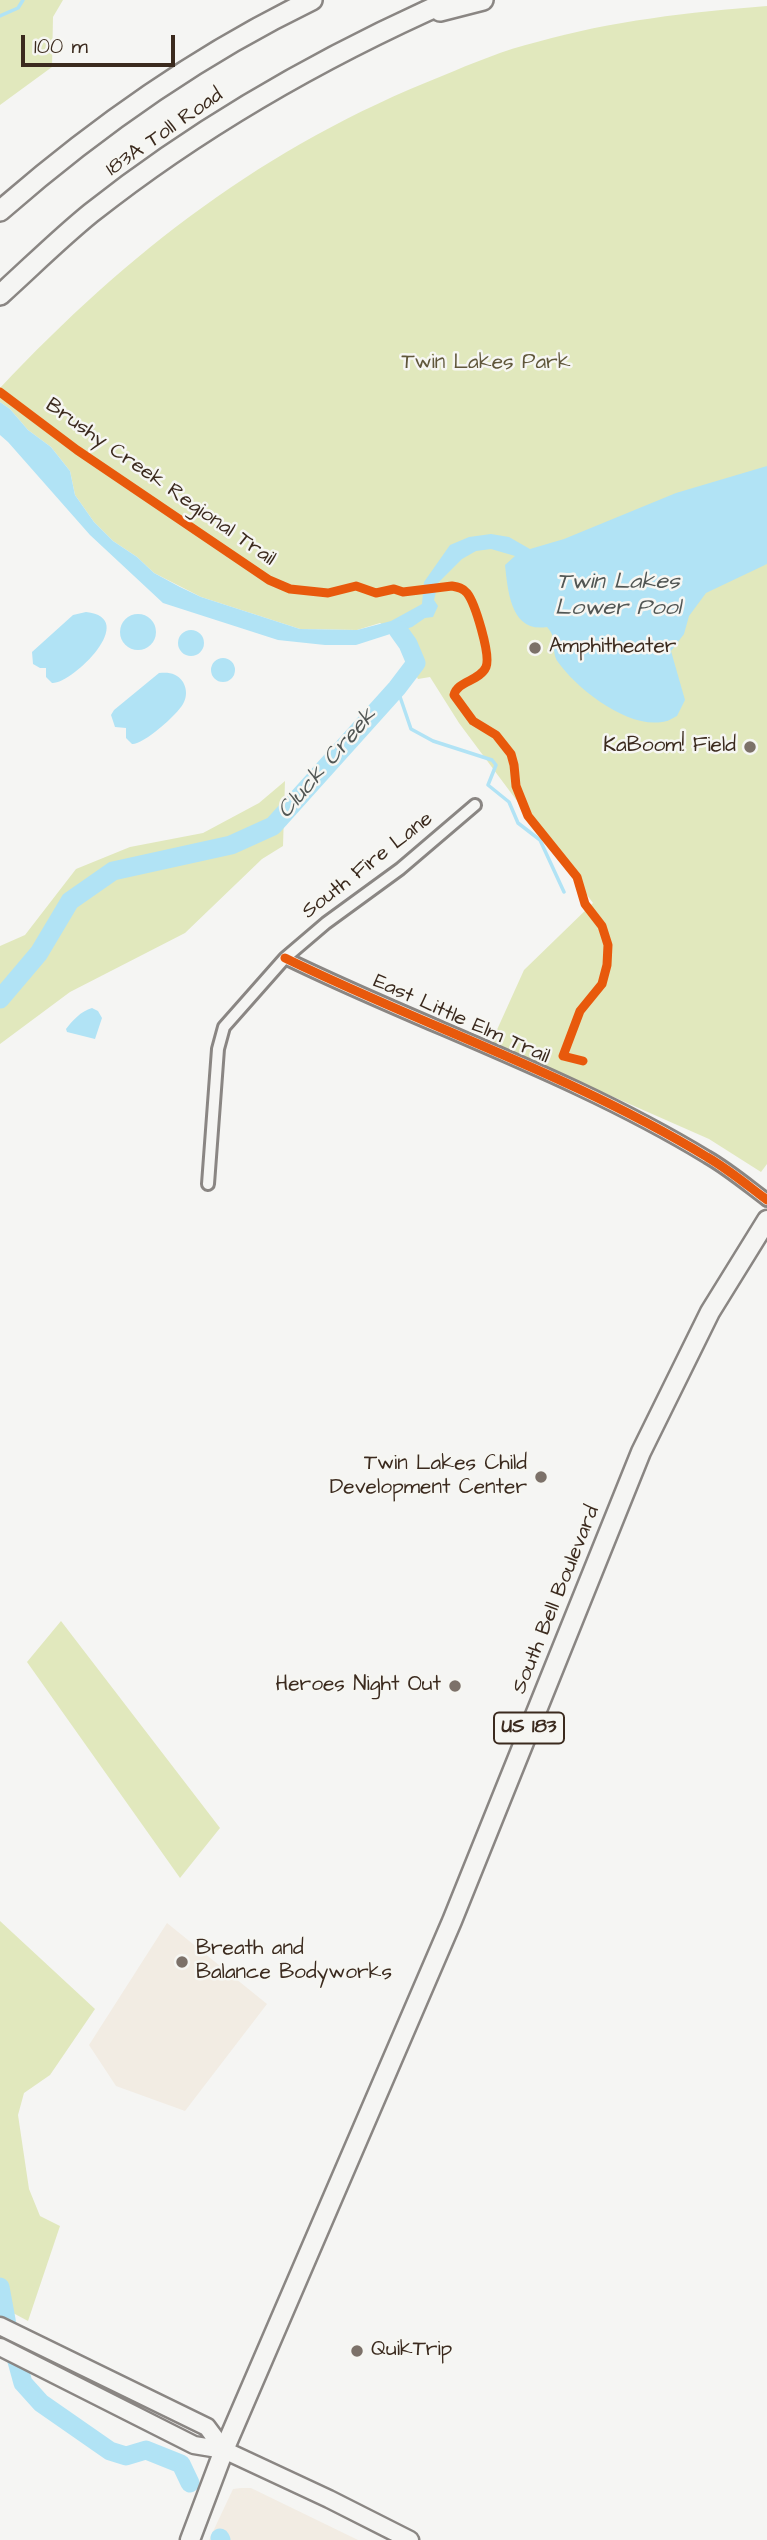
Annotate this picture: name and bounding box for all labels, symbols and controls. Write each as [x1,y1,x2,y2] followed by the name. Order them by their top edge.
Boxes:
[24,21,178,65] scale bar
[34,32,88,61] text: 100 m
[102,83,228,183] street label: 183A Toll Road
[401,351,571,377] park label: Twin Lakes Park
[40,394,280,572] street label: Brushy Creek Regional Trail
[555,569,681,623] water label: Twin Lakes Lower Pool
[549,635,676,661] place label: Amphitheater
[527,640,543,656] marker: Amphitheater
[272,703,384,825] water label: Cluck Creek
[603,734,736,760] place label: KaBoom! Field
[742,739,758,755] marker: KaBoom! Field
[297,807,439,925] street label: South Fire Lane
[369,970,553,1070] street label: East Little Elm Trail
[330,1452,527,1502] place label: Twin Lakes Child Development Center
[533,1469,549,1485] marker: Twin Lakes Child Development Center
[508,1502,606,1698] street label: South Bell Boulevard
[276,1673,441,1699] place label: Heroes Night Out
[447,1678,463,1694] marker: Heroes Night Out
[494,1712,564,1744] road number: US 183
[196,1937,392,1987] place label: Breath and Balance Bodyworks
[174,1954,190,1970] marker: Breath and Balance Bodyworks
[371,2338,452,2364] place label: QuikTrip
[349,2343,365,2359] marker: QuikTrip

